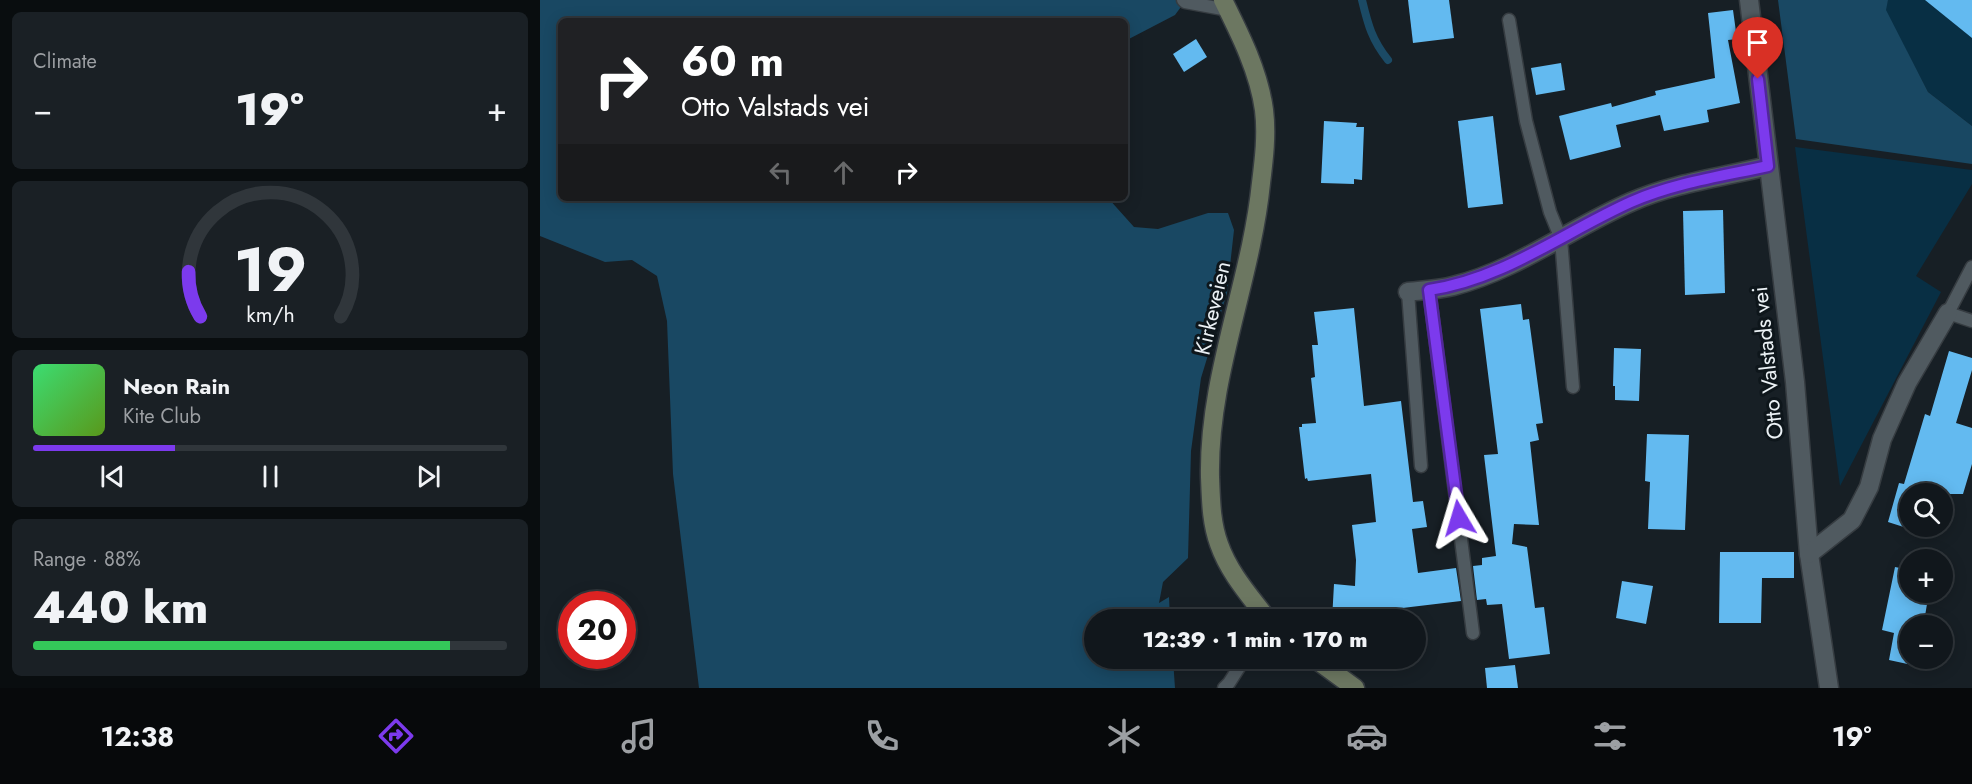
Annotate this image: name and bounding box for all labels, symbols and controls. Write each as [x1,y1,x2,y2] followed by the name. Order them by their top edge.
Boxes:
[1732,17,1783,79] pin
[1741,26,1774,59] icon: arrive
[681,31,784,92] text: 60 m
[582,42,660,120] icon: right
[33,47,97,76] text: Climate
[235,77,304,142] text: 19°
[33,86,52,133] text: −
[487,86,507,133] text: +
[681,87,870,126] text: Otto Valstads vei
[764,156,797,189] icon: left
[827,156,860,189] icon: ahead
[890,156,923,189] icon: right
[233,224,307,314] text: 19
[1186,258,1238,358] street label: Kirkeveien
[1743,285,1791,441] street label: Otto Valstads vei
[246,299,294,330] text: km/h
[123,370,230,402] text: Neon Rain
[123,402,201,431] text: Kite Club
[96,460,129,493] icon: previous
[254,460,287,493] icon: pause
[412,460,445,493] icon: next
[1899,483,1953,669] map controls
[1899,483,1953,537] button: search
[1427,486,1491,550] position arrow
[33,545,141,574] text: Range · 88%
[1899,549,1953,603] button: +
[33,575,208,640] text: 440 km
[558,591,636,669] speed limit sign: 20
[1899,615,1953,669] button: −
[1142,623,1368,655] text: 12:39 · 1 min · 170 m
[375,715,417,757] icon: directions
[618,715,660,757] icon: music
[861,715,903,757] icon: phone
[1103,715,1145,757] icon: climate
[1346,715,1388,757] icon: car
[1589,715,1631,757] icon: filters
[100,717,174,756] text: 12:38
[1832,717,1872,756] text: 19°

